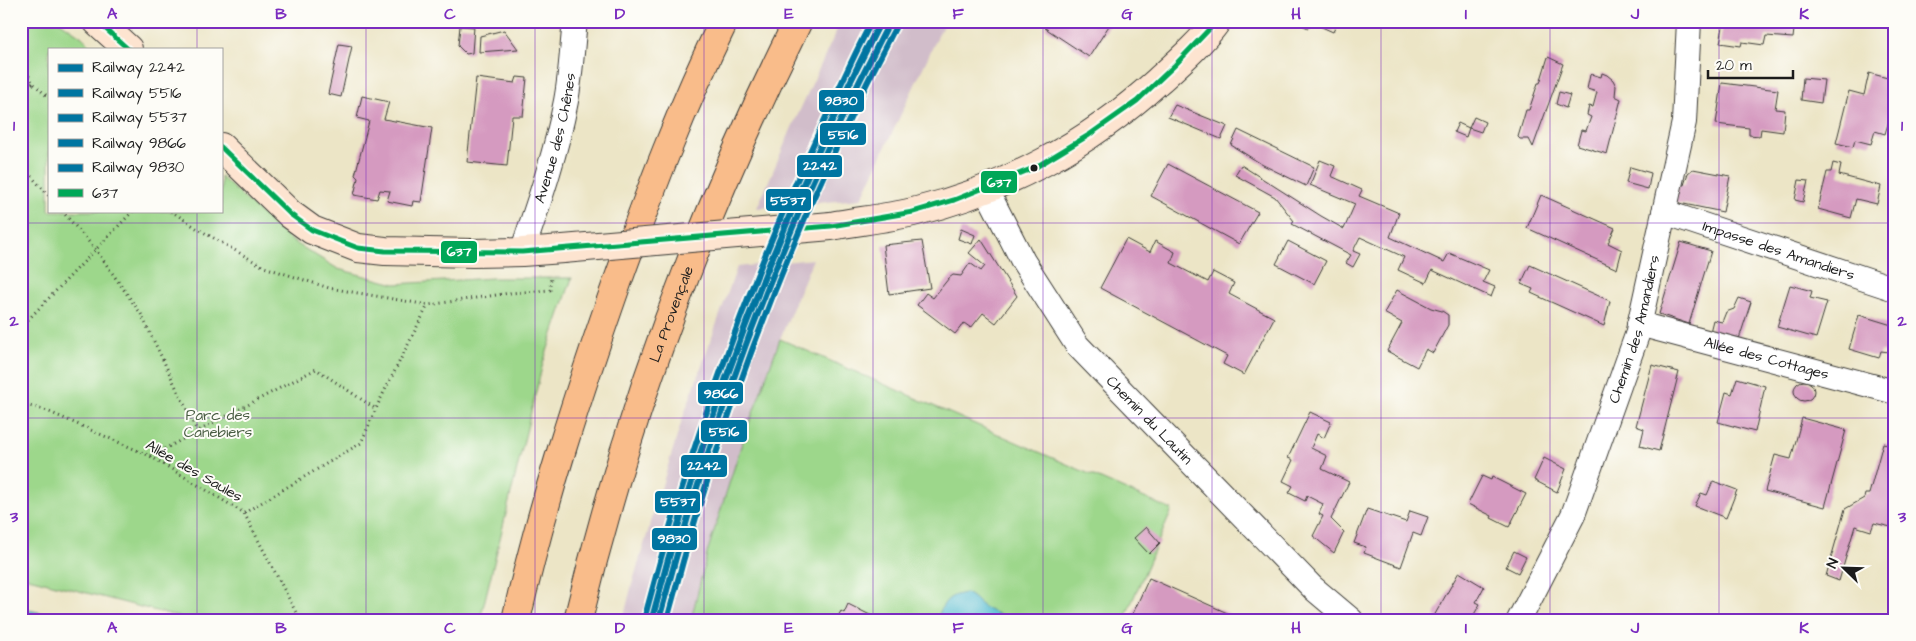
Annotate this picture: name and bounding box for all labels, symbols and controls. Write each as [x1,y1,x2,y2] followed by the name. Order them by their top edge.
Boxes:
[107,3,118,25] text: A
[275,3,287,25] text: B
[444,3,456,25] text: C
[615,3,626,25] text: D
[784,3,794,25] text: E
[952,3,964,25] text: F
[1121,3,1133,25] text: G
[1291,3,1301,25] text: H
[1465,3,1467,25] text: I
[1630,3,1640,25] text: J
[1799,3,1809,25] text: K
[48,48,222,212] legend
[1708,48,1794,80] scale bar
[1716,55,1752,76] text: 20 m
[92,57,185,79] text: Railway 2242
[529,71,581,206] street label: Avenue des Chênes
[92,83,182,105] text: Railway 5516
[818,89,865,113] line badge: 9830
[824,91,858,111] text: 9830
[92,107,187,129] text: Railway 5537
[13,115,16,137] text: 1
[1901,115,1904,137] text: 1
[819,122,867,146] line badge: 5516
[828,125,858,145] text: 5516
[92,133,187,155] text: Railway 9866
[796,154,843,178] line badge: 2242
[802,156,838,176] text: 2242
[92,157,185,179] text: Railway 9830
[1029,163,1039,173] unlabelled marker
[980,170,1018,194] line badge: 637
[987,173,1012,193] text: 637
[92,183,118,204] text: 637
[765,188,812,212] line badge: 5537
[770,191,806,211] text: 5537
[1700,215,1858,285] street label: Impasse des Amandiers
[440,240,478,264] line badge: 637
[447,242,472,262] text: 637
[1603,253,1665,406] street label: Chemin des Amandiers
[644,263,699,365] street label: La Provençale
[8,310,19,332] text: 2
[1896,310,1907,332] text: 2
[1702,331,1832,385] street label: Allée des Cottages
[1101,371,1198,469] street label: Chemin du Lautin
[697,381,744,405] line badge: 9866
[704,384,739,404] text: 9866
[184,405,253,443] park label: Parc des Canebiers
[700,419,748,443] line badge: 5516
[709,422,739,442] text: 5516
[142,435,247,508] street label: Allée des Saules
[680,454,728,478] line badge: 2242
[686,456,722,476] text: 2242
[654,490,701,514] line badge: 5537
[660,492,696,512] text: 5537
[9,506,19,528] text: 3
[1897,506,1907,528] text: 3
[651,527,698,551] line badge: 9830
[657,529,691,549] text: 9830
[1818,544,1868,594] north arrow
[1822,555,1844,571] text: N
[107,617,118,639] text: A
[275,617,287,639] text: B
[444,617,456,639] text: C
[615,617,626,639] text: D
[784,617,794,639] text: E
[952,617,964,639] text: F
[1121,617,1133,639] text: G
[1291,617,1301,639] text: H
[1465,617,1467,639] text: I
[1630,617,1640,639] text: J
[1799,617,1809,639] text: K

